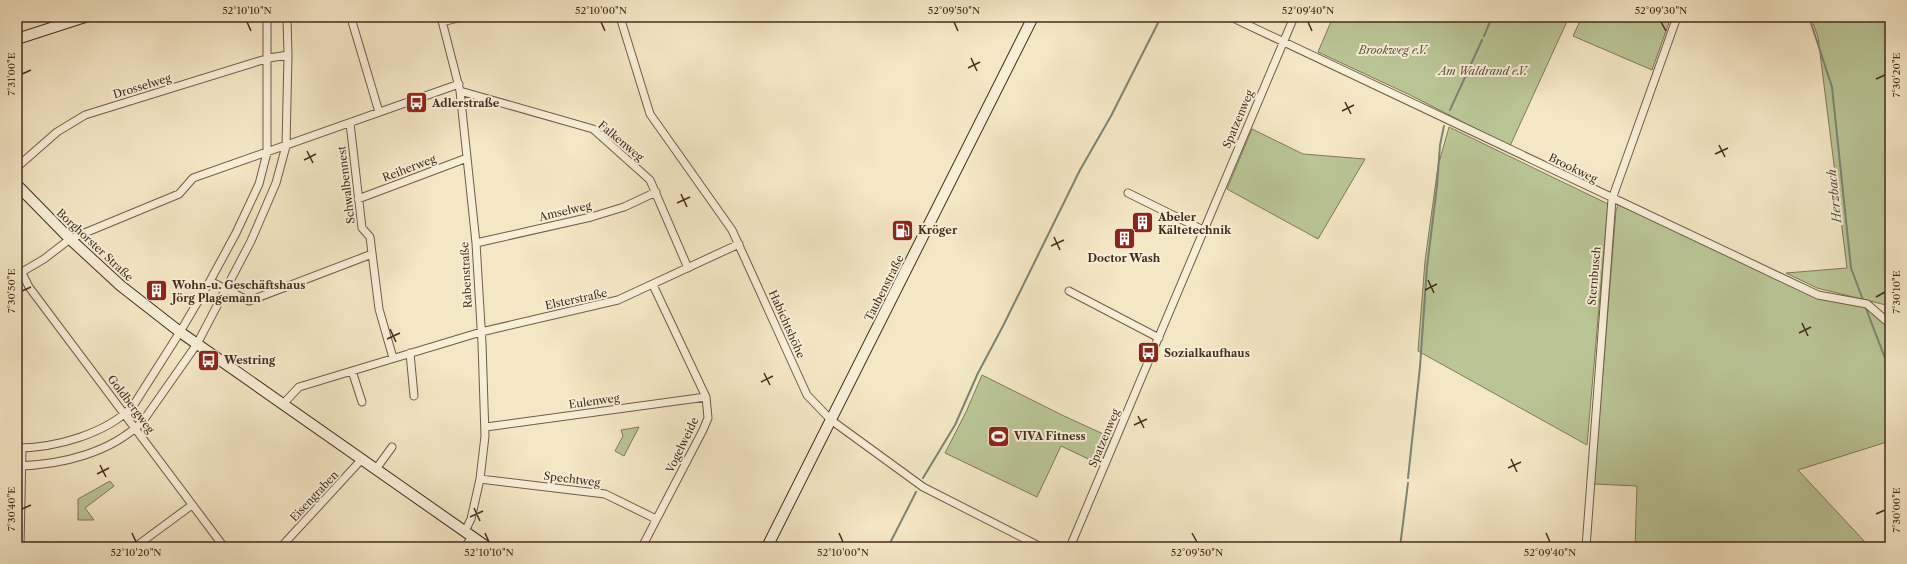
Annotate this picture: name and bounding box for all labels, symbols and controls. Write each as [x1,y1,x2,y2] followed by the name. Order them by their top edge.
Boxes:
[222,4,272,17] text: 52°10'10"N
[575,4,627,17] text: 52°10'00"N
[928,4,980,17] text: 52°09'50"N
[1282,4,1334,17] text: 52°09'40"N
[1635,4,1687,17] text: 52°09'30"N
[1358,43,1429,57] park label: Brookweg e.V.
[5,52,18,96] text: 7°31'00"E
[1890,52,1903,97] text: 7°30'20"E
[1437,64,1529,78] park label: Am Waldrand e.V.
[111,71,173,101] street label: Drosselweg
[1219,87,1257,150] street label: Spatzenweg
[403,90,429,116] bus stop icon: Adlerstraße
[431,96,500,110] place label: Adlerstraße
[595,118,647,164] street label: Falkenweg
[334,145,358,225] street label: Schwalbennest
[1546,150,1600,186] street label: Brookweg
[380,151,438,185] street label: Reiherweg
[1824,168,1844,225] water label: Herzbach
[536,198,593,224] street label: Amselweg
[54,206,136,284] street label: Borghorster Straße
[1130,210,1156,236] building icon: Abeler Kältetechnik
[1157,210,1232,237] place label: Abeler Kältetechnik
[890,217,916,243] fuel station icon: Kröger
[918,223,958,237] place label: Kröger
[1111,225,1137,251] building icon: Doctor Wash
[457,242,475,308] street label: Rabenstraße
[1584,246,1604,306] street label: Sternbusch
[1088,251,1161,265] place label: Doctor Wash
[861,253,907,323] street label: Taubenstraße
[5,269,18,313] text: 7°30'50"E
[1890,270,1903,314] text: 7°30'10"E
[143,278,169,304] building icon: Wohn-u. Geschäftshaus Jörg Plagemann
[170,278,305,305] place label: Wohn-u. Geschäftshaus Jörg Plagemann
[544,286,608,312] street label: Elsterstraße
[766,288,808,360] street label: Habichtshöhe
[1136,340,1162,366] bus stop icon: Sozialkaufhaus
[1164,346,1250,360] place label: Sozialkaufhaus
[195,347,221,373] bus stop icon: Westring
[223,353,276,367] place label: Westring
[104,372,158,436] street label: Goldbergweg
[568,390,620,411] street label: Eulenweg
[1085,406,1123,469] street label: Spatzenweg
[662,415,701,476] street label: Vogelweide
[985,423,1011,449] sports icon: VIVA Fitness
[1013,429,1086,443] place label: VIVA Fitness
[287,468,341,524] street label: Eisengraben
[543,469,601,489] street label: Spechtweg
[5,487,18,531] text: 7°30'40"E
[1890,487,1903,533] text: 7°30'00"E
[110,546,162,559] text: 52°10'20"N
[464,546,514,559] text: 52°10'10"N
[817,546,869,559] text: 52°10'00"N
[1171,546,1223,559] text: 52°09'50"N
[1524,546,1576,559] text: 52°09'40"N

